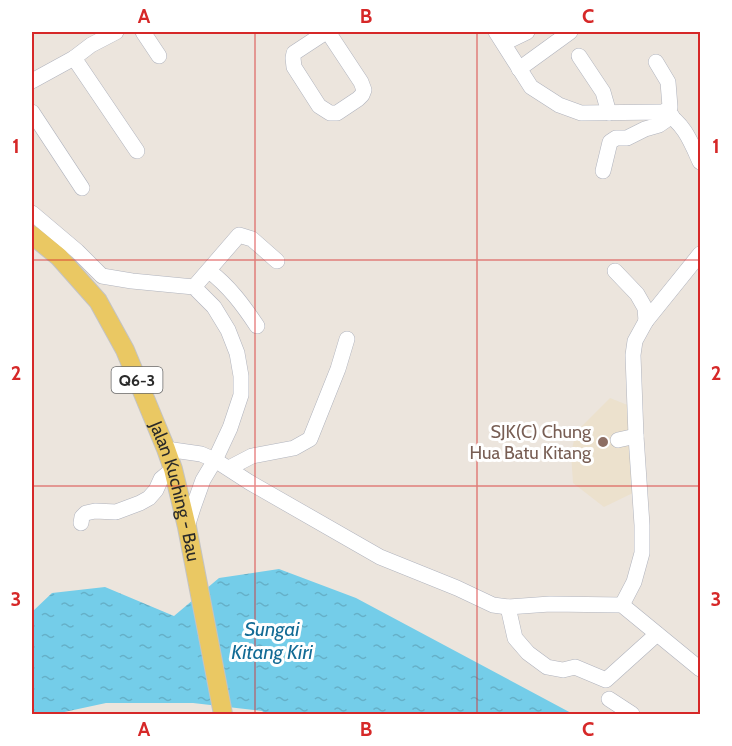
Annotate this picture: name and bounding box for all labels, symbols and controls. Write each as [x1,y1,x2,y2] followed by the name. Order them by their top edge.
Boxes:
[138,4,151,28] text: A
[360,4,372,28] text: B
[582,4,594,28] text: C
[12,134,20,158] text: 1
[712,134,720,158] text: 1
[11,361,21,385] text: 2
[711,361,721,385] text: 2
[112,367,162,393] road number: Q6-3
[144,417,204,563] street label: Jalan Kuching - Bau
[469,421,592,464] place label: SJK(C) Chung Hua Batu Kitang
[596,435,610,449] marker: SJK(C) Chung Hua Batu Kitang
[11,587,21,611] text: 3
[711,587,721,611] text: 3
[231,617,314,664] water label: Sungai Kitang Kiri
[138,717,151,741] text: A
[360,717,372,741] text: B
[582,717,594,741] text: C

